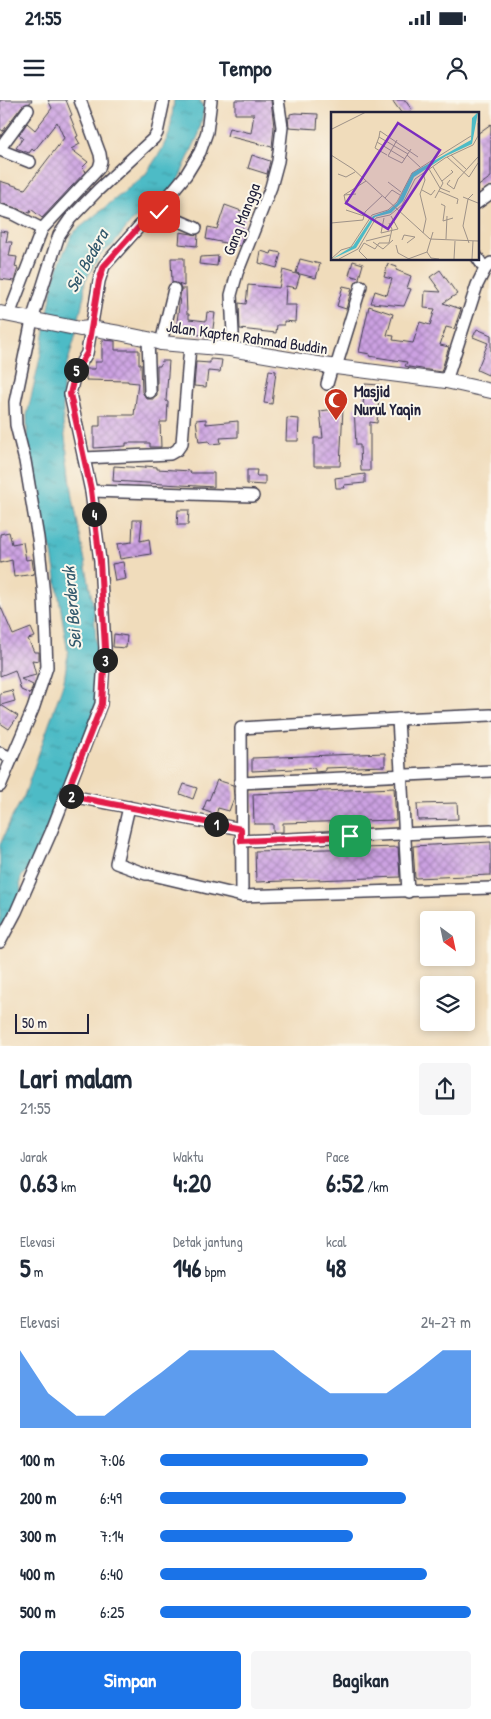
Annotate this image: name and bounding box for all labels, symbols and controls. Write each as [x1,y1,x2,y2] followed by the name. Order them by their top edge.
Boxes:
[25,5,61,31] text: 21:55
[219,53,272,83] text: Tempo
[20,54,48,82] icon: menu
[443,54,471,82] icon: person
[331,112,478,260] inset map
[217,180,265,258] street label: Gang Mangga
[138,191,180,233] pin
[145,198,173,226] icon: check
[59,223,115,297] water label: Sei Bedera
[165,315,329,359] street label: Jalan Kapten Rahmad Buddin
[64,358,88,382] pin: 5
[74,361,79,380] text: 5
[354,380,421,421] place label: Masjid Nurul Yaqin
[323,387,349,421] mosque icon: Masjid Nurul Yaqin
[82,502,106,526] pin: 4
[92,505,97,524] text: 4
[55,564,88,650] water label: Sei Berderak
[92,648,118,672] pin: 3
[102,651,109,670] text: 3
[58,784,84,808] pin: 2
[68,787,75,806] text: 2
[204,812,228,836] pin: 1
[214,815,219,834] text: 1
[329,815,371,857] pin
[336,822,364,850] icon: arrive
[420,911,475,966] north arrow
[420,911,475,1031] map controls
[420,976,475,1031] button: layers
[15,1012,89,1035] scale bar
[22,1013,47,1032] text: 50 m
[20,1059,132,1097] text: Lari malam
[419,1063,471,1115] button: share
[20,1097,51,1119] text: 21:55
[20,1147,47,1166] text: Jarak
[173,1147,203,1166] text: Waktu
[326,1147,349,1166] text: Pace
[20,1166,58,1200] text: 0.63
[173,1166,211,1200] text: 4:20
[326,1166,364,1200] text: 6:52
[58,1177,76,1196] text: km
[364,1177,389,1196] text: /km
[20,1232,55,1251] text: Elevasi
[173,1232,243,1251] text: Detak jantung
[326,1232,346,1251] text: kcal
[20,1251,31,1285] text: 5
[173,1251,201,1285] text: 146
[326,1251,346,1285] text: 48
[31,1262,43,1281] text: m
[201,1262,226,1281] text: bpm
[20,1311,60,1333] text: Elevasi
[421,1311,471,1333] text: 24–27 m
[20,1449,55,1471] text: 100 m
[100,1449,125,1471] text: 7:06
[20,1487,56,1509] text: 200 m
[100,1487,122,1509] text: 6:49
[20,1525,56,1547] text: 300 m
[100,1525,123,1547] text: 7:14
[20,1563,55,1585] text: 400 m
[100,1563,123,1585] text: 6:40
[20,1601,56,1623] text: 500 m
[100,1601,124,1623] text: 6:25
[20,1651,241,1709] button: Simpan
[251,1651,471,1709] button: Bagikan

